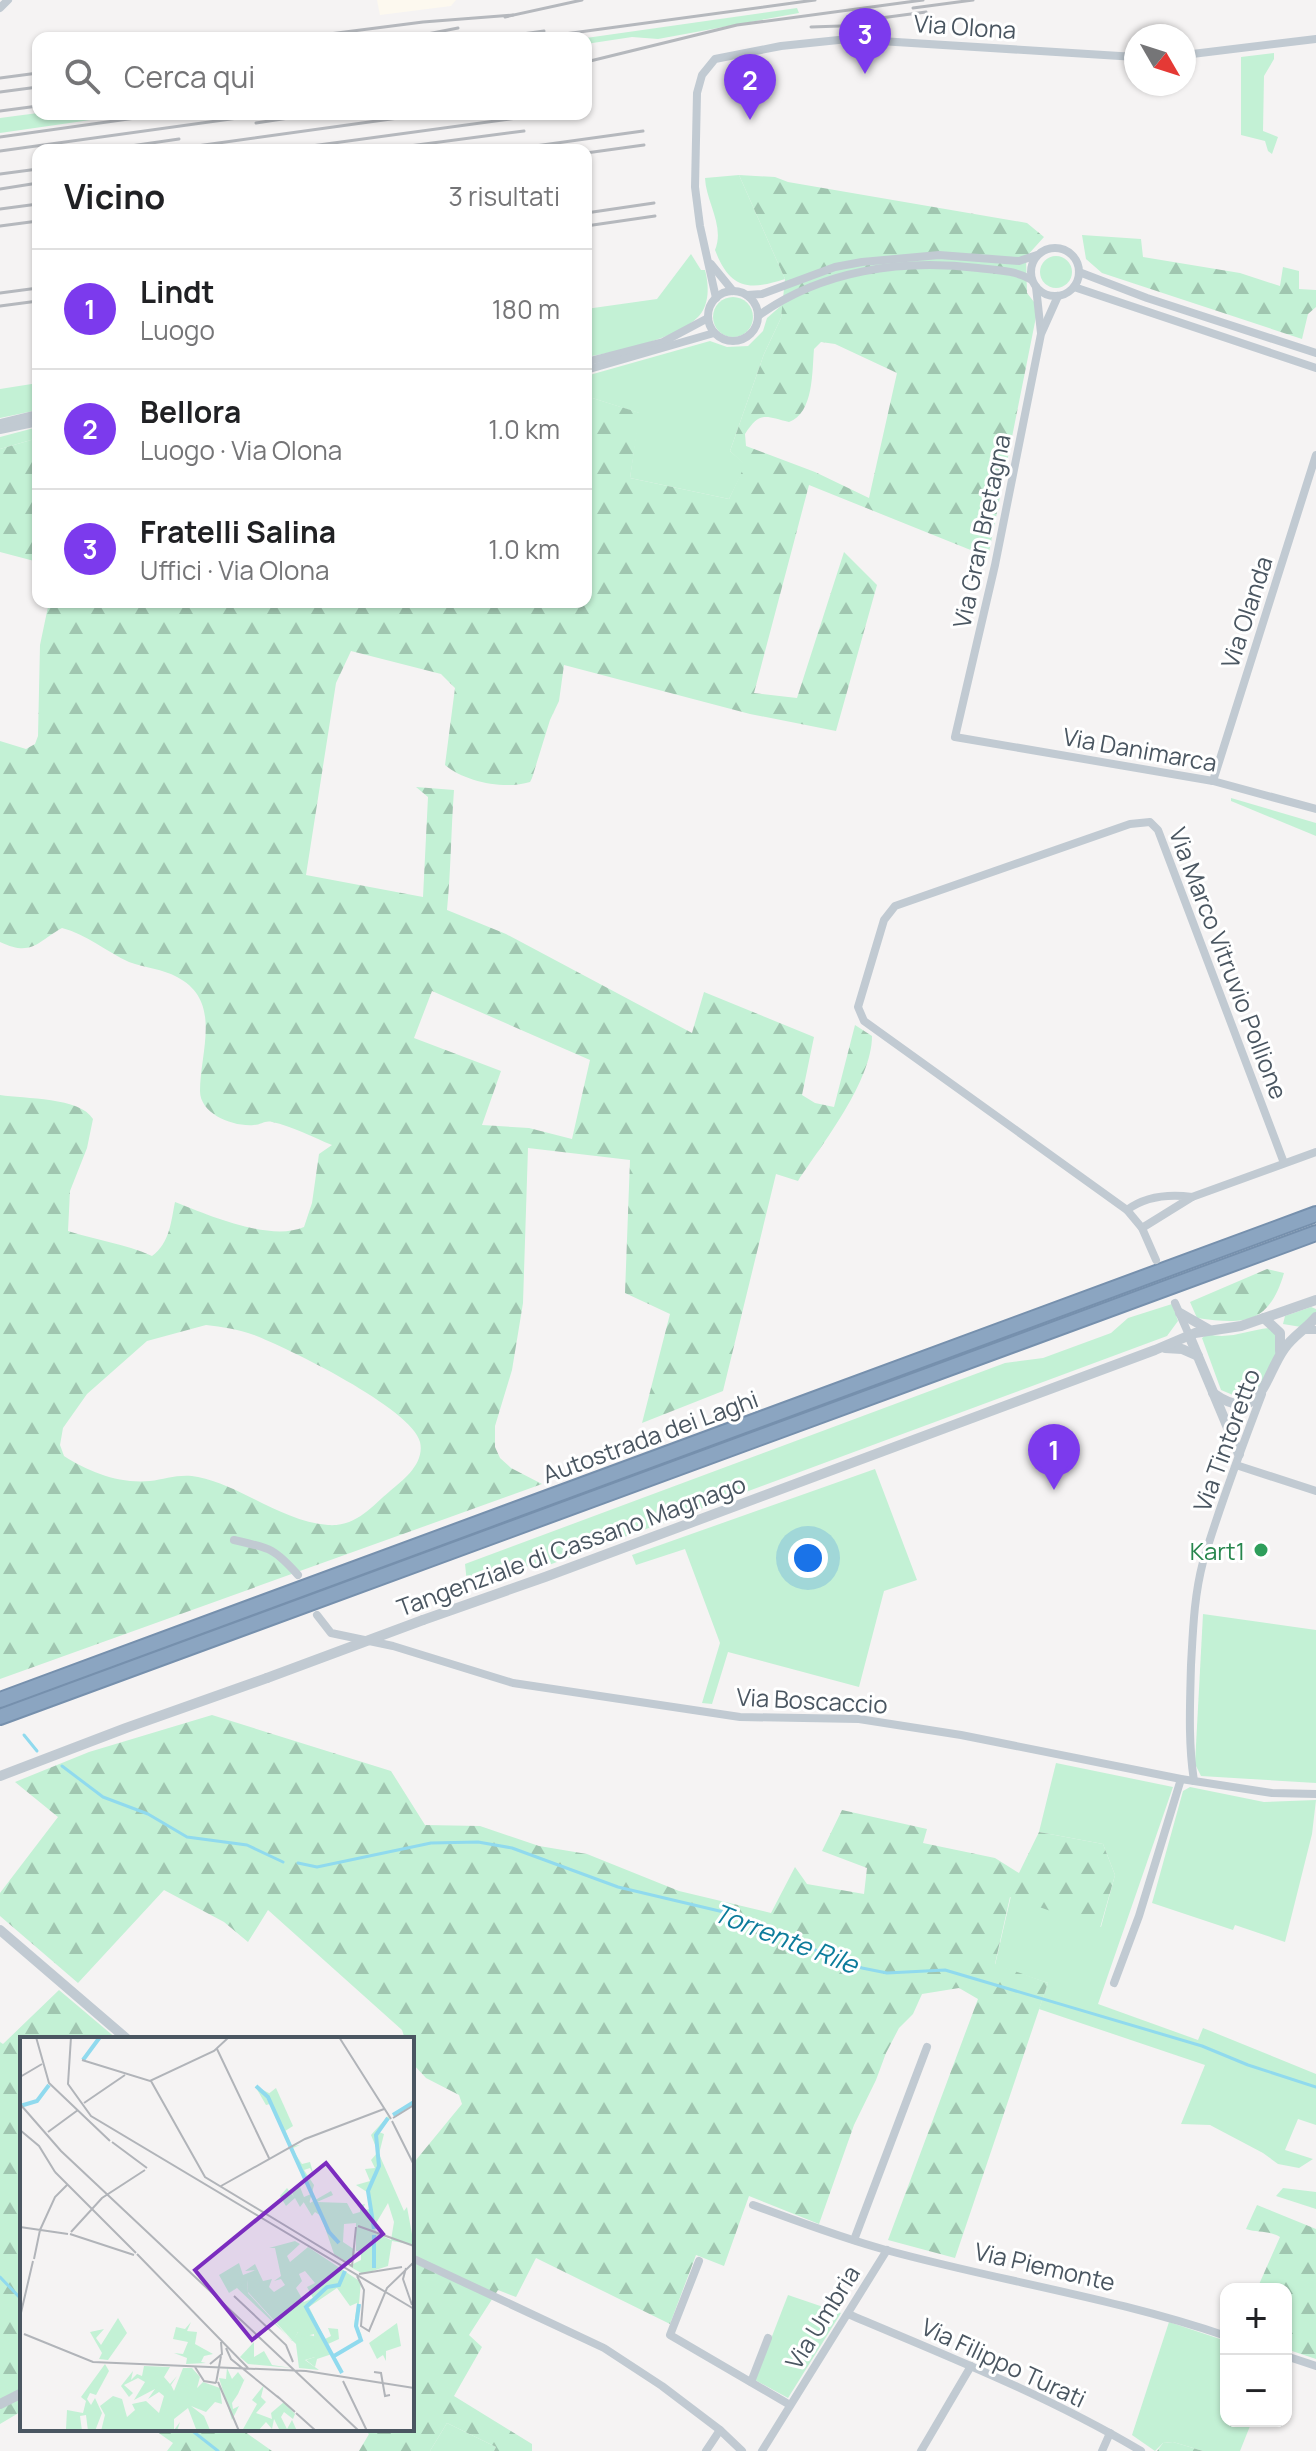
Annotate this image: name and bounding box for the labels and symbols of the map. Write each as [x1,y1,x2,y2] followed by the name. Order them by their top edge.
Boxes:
[913,6,1017,46] street label: Via Olona
[839,8,891,74] pin: 3
[1124,24,1196,96] north arrow
[724,54,776,120] pin: 2
[944,431,1018,631] street label: Via Gran Bretagna
[1212,552,1280,672] street label: Via Olanda
[1060,719,1220,779] street label: Via Danimarca
[1162,822,1296,1104] street label: Via Marco Vitruvio Pollione
[1185,1364,1267,1516] street label: Via Tintoretto
[538,1382,762,1490] street label: Autostrada dei Laghi
[1028,1424,1080,1490] pin: 1
[392,1466,750,1624] street label: Tangenziale di Cassano Magnago
[1190,1534,1245,1567] place label: Kart1
[788,1538,828,1578] your location
[1252,1541,1270,1559] marker: Kart1
[736,1680,888,1720] street label: Via Boscaccio
[709,1894,865,1983] water label: Torrente Rile
[20,2037,414,2431] inset map
[971,2234,1119,2298] street label: Via Piemonte
[777,2259,867,2375] street label: Via Umbria
[916,2309,1092,2415] street label: Via Filippo Turati

